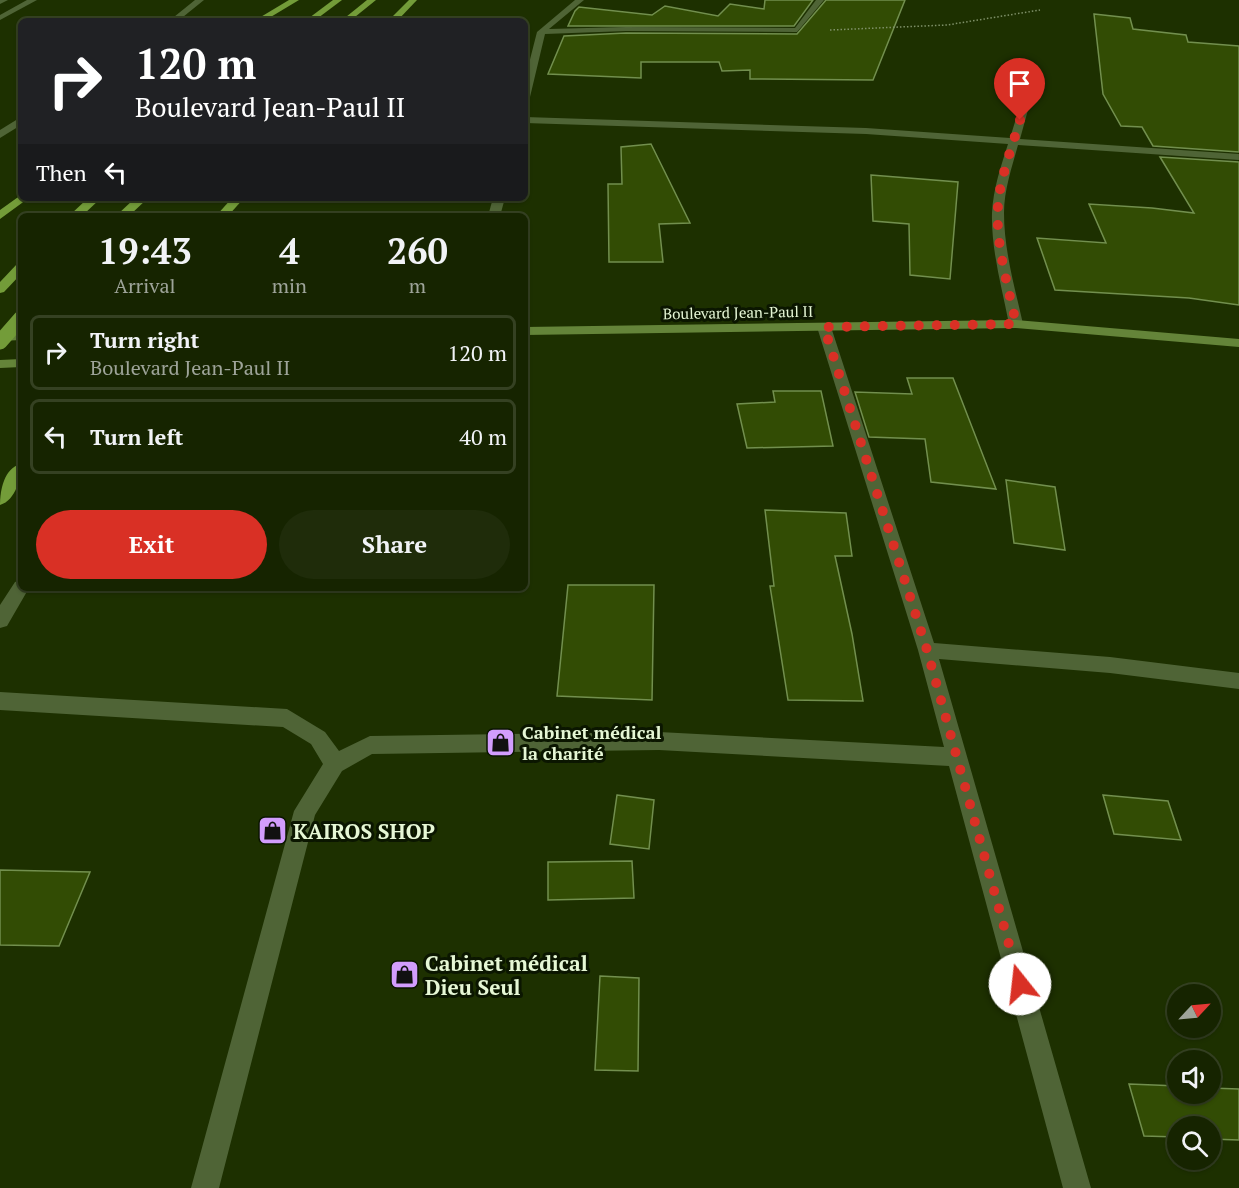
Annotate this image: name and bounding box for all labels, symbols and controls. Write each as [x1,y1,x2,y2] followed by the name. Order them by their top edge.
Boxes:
[135,35,256,91] text: 120 m
[36,42,114,120] icon: right
[994,58,1045,120] pin
[1003,67,1036,100] icon: arrive
[135,89,405,125] text: Boulevard Jean-Paul II
[99,156,132,189] icon: left
[36,158,87,187] text: Then
[98,227,192,274] text: 19:43
[279,227,300,274] text: 4
[387,227,448,274] text: 260
[114,272,176,299] text: Arrival
[272,272,307,299] text: min
[409,272,426,299] text: m
[663,301,813,323] street label: Boulevard Jean-Paul II
[90,325,199,354] text: Turn right
[39,336,72,369] icon: right
[447,338,507,367] text: 120 m
[90,354,290,381] text: Boulevard Jean-Paul II
[39,420,72,453] icon: left
[90,422,183,451] text: Turn left
[459,422,507,451] text: 40 m
[36,510,267,579] button: Exit
[279,510,510,579] button: Share
[522,720,661,765] place label: Cabinet médical la charité
[485,726,517,758] shop icon: Cabinet médical la charité
[256,815,288,847] shop icon: KAIROS SHOP
[293,817,435,845] place label: KAIROS SHOP
[425,949,588,1001] place label: Cabinet médical Dieu Seul
[988,952,1052,1016] position arrow
[388,959,420,991] shop icon: Cabinet médical Dieu Seul
[1167,984,1221,1038] north arrow
[1167,984,1221,1170] map controls
[1167,1050,1221,1104] button: sound
[1167,1116,1221,1170] button: search

